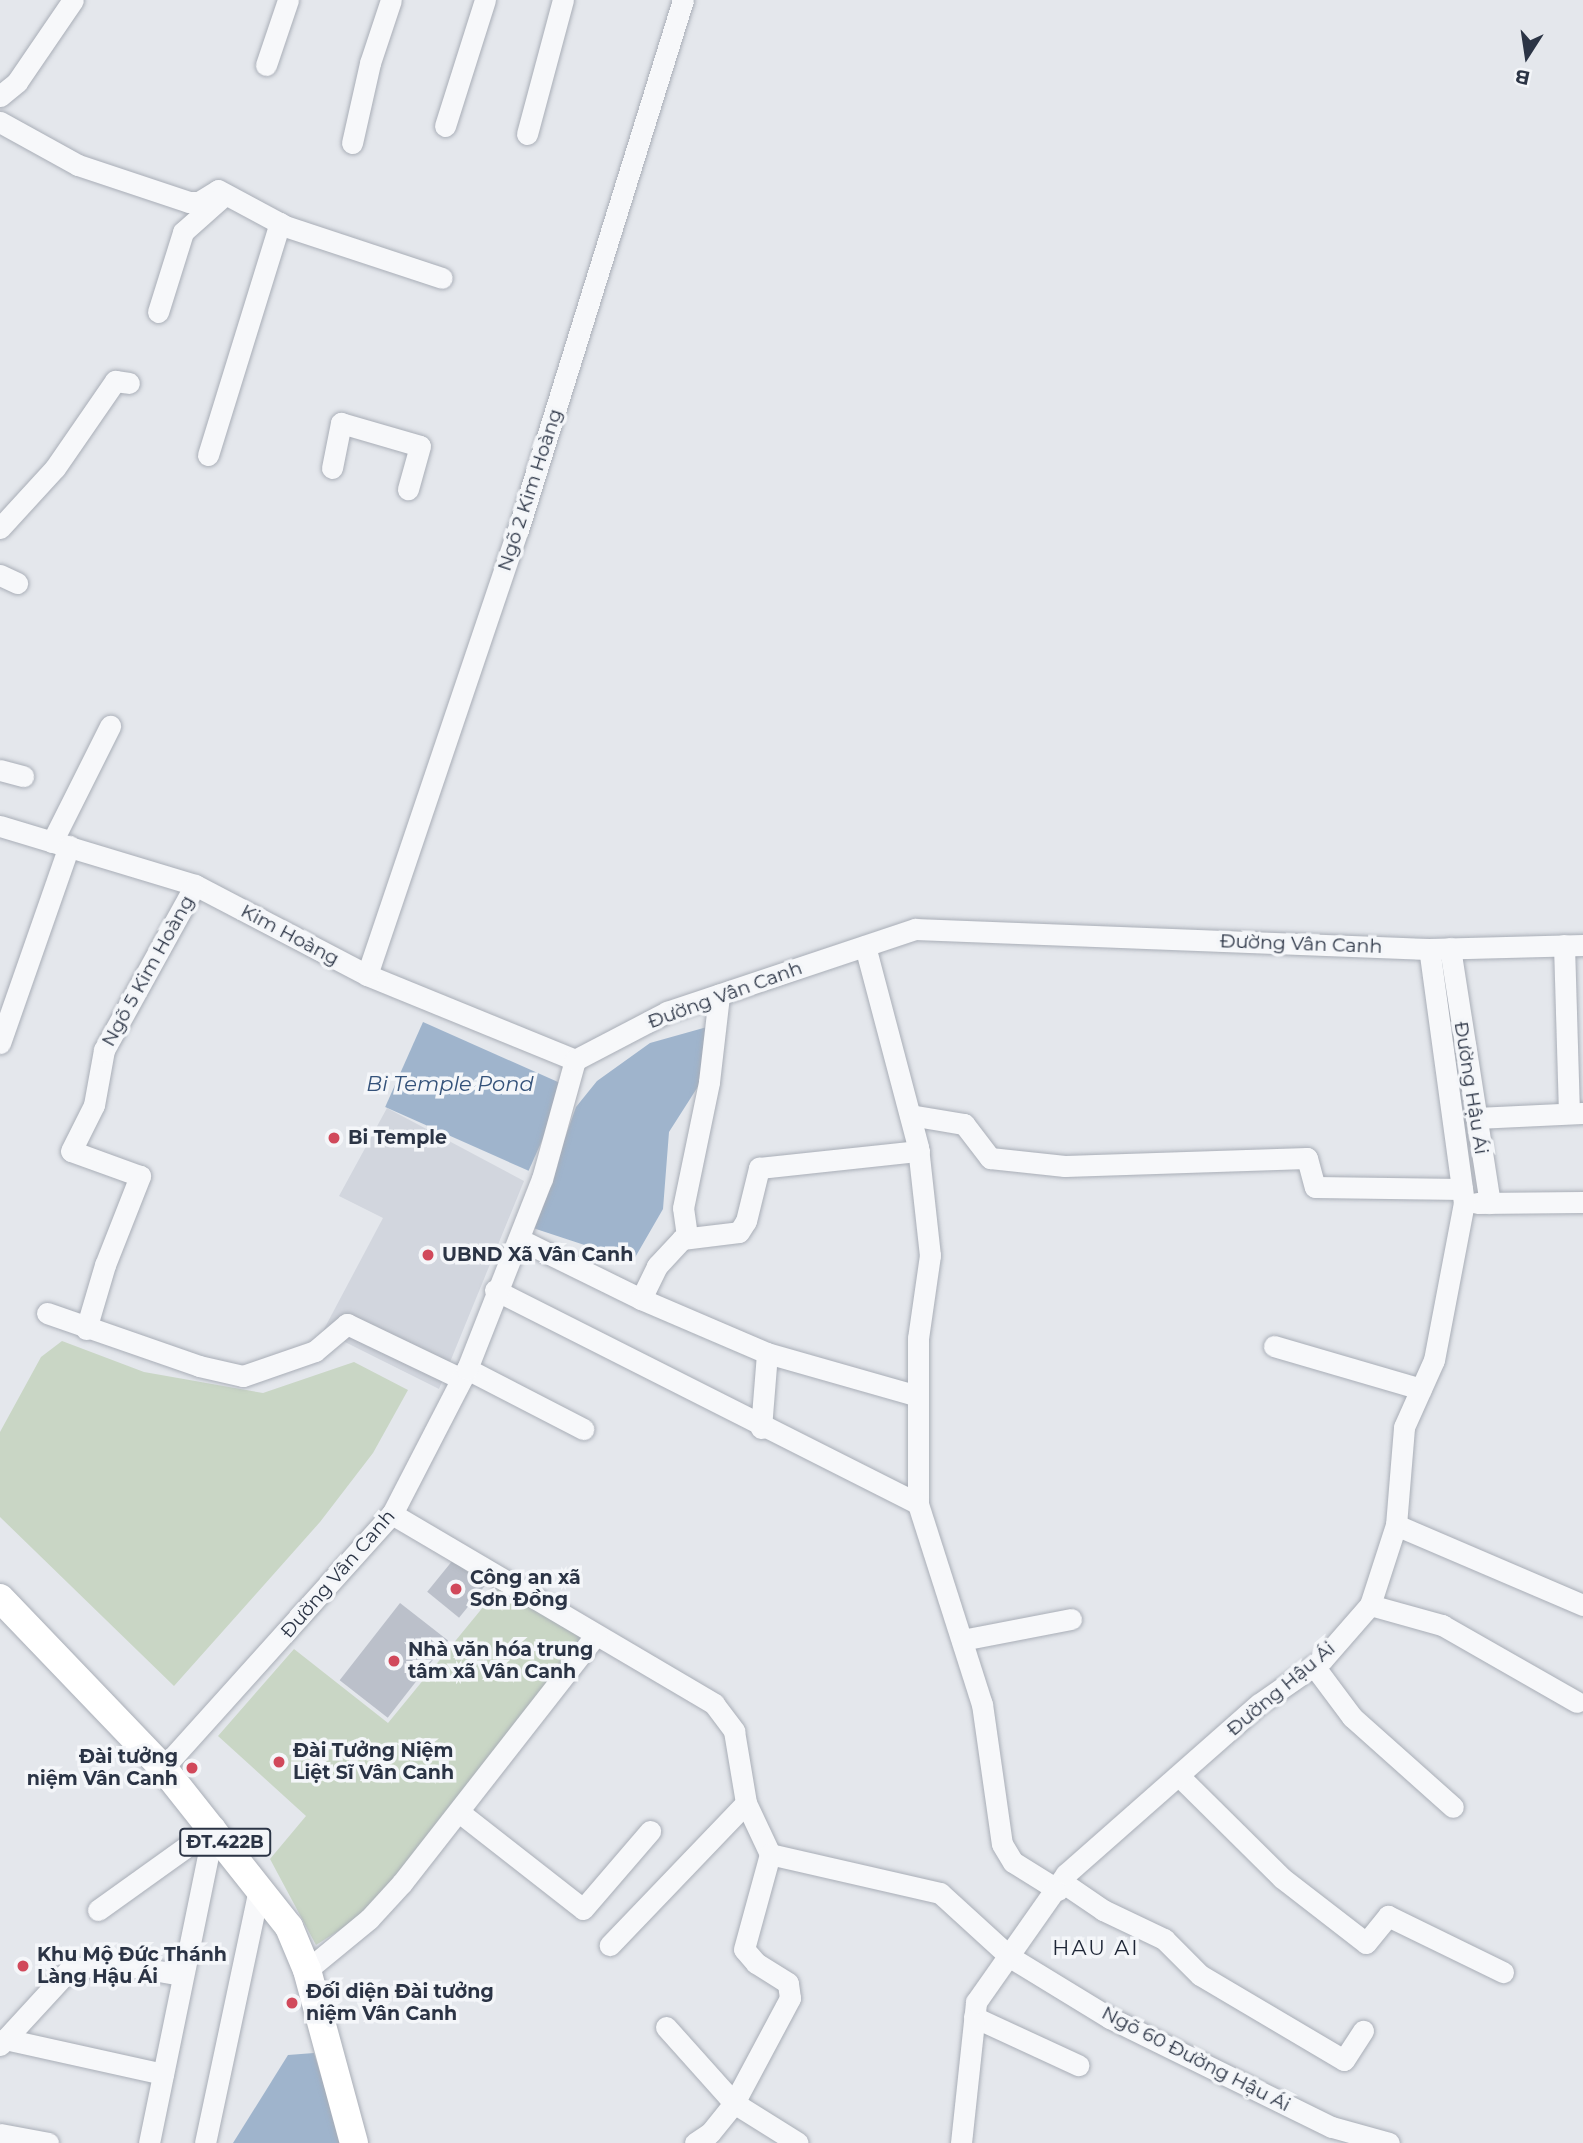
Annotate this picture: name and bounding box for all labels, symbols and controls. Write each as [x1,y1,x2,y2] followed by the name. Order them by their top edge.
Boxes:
[1492,21,1562,91] north arrow
[1513,64,1532,90] text: B
[493,406,567,574] street label: Ngõ 2 Kim Hoàng
[97,891,199,1051] street label: Ngõ 5 Kim Hoàng
[237,900,343,970] street label: Kim Hoàng
[1219,930,1383,958] street label: Đường Vân Canh
[645,956,805,1034] street label: Đường Vân Canh
[1449,1020,1493,1156] street label: Đường Hậu Ái
[366,1071,534,1097] water label: Bi Temple Pond
[348,1127,447,1149] place label: Bi Temple
[326,1130,342,1146] marker: Bi Temple
[442,1244,633,1266] place label: UBND Xã Vân Canh
[420,1247,436,1263] marker: UBND Xã Vân Canh
[276,1505,400,1643] street label: Đường Vân Canh
[470,1567,581,1611] place label: Công an xã Sơn Đồng
[448,1581,464,1597] marker: Công an xã Sơn Đồng
[1222,1637,1340,1741] street label: Đường Hậu Ái
[408,1639,593,1683] place label: Nhà văn hóa trung tâm xã Vân Canh
[386,1653,402,1669] marker: Nhà văn hóa trung tâm xã Vân Canh
[293,1740,454,1784] place label: Đài Tưởng Niệm Liệt Sĩ Vân Canh
[27,1746,178,1790] place label: Đài tưởng niệm Vân Canh
[271,1754,287,1770] marker: Đài Tưởng Niệm Liệt Sĩ Vân Canh
[184,1760,200,1776] marker: Đài tưởng niệm Vân Canh
[178,1828,272,1856] road number: ĐT.422B
[1053,1935,1139,1961] district label: HAU AI
[37,1944,227,1988] place label: Khu Mộ Đức Thánh Làng Hậu Ái
[15,1958,31,1974] marker: Khu Mộ Đức Thánh Làng Hậu Ái
[306,1981,494,2025] place label: Đối diện Đài tưởng niệm Vân Canh
[284,1995,300,2011] marker: Đối diện Đài tưởng niệm Vân Canh
[1098,2001,1294,2117] street label: Ngõ 60 Đường Hậu Ái

